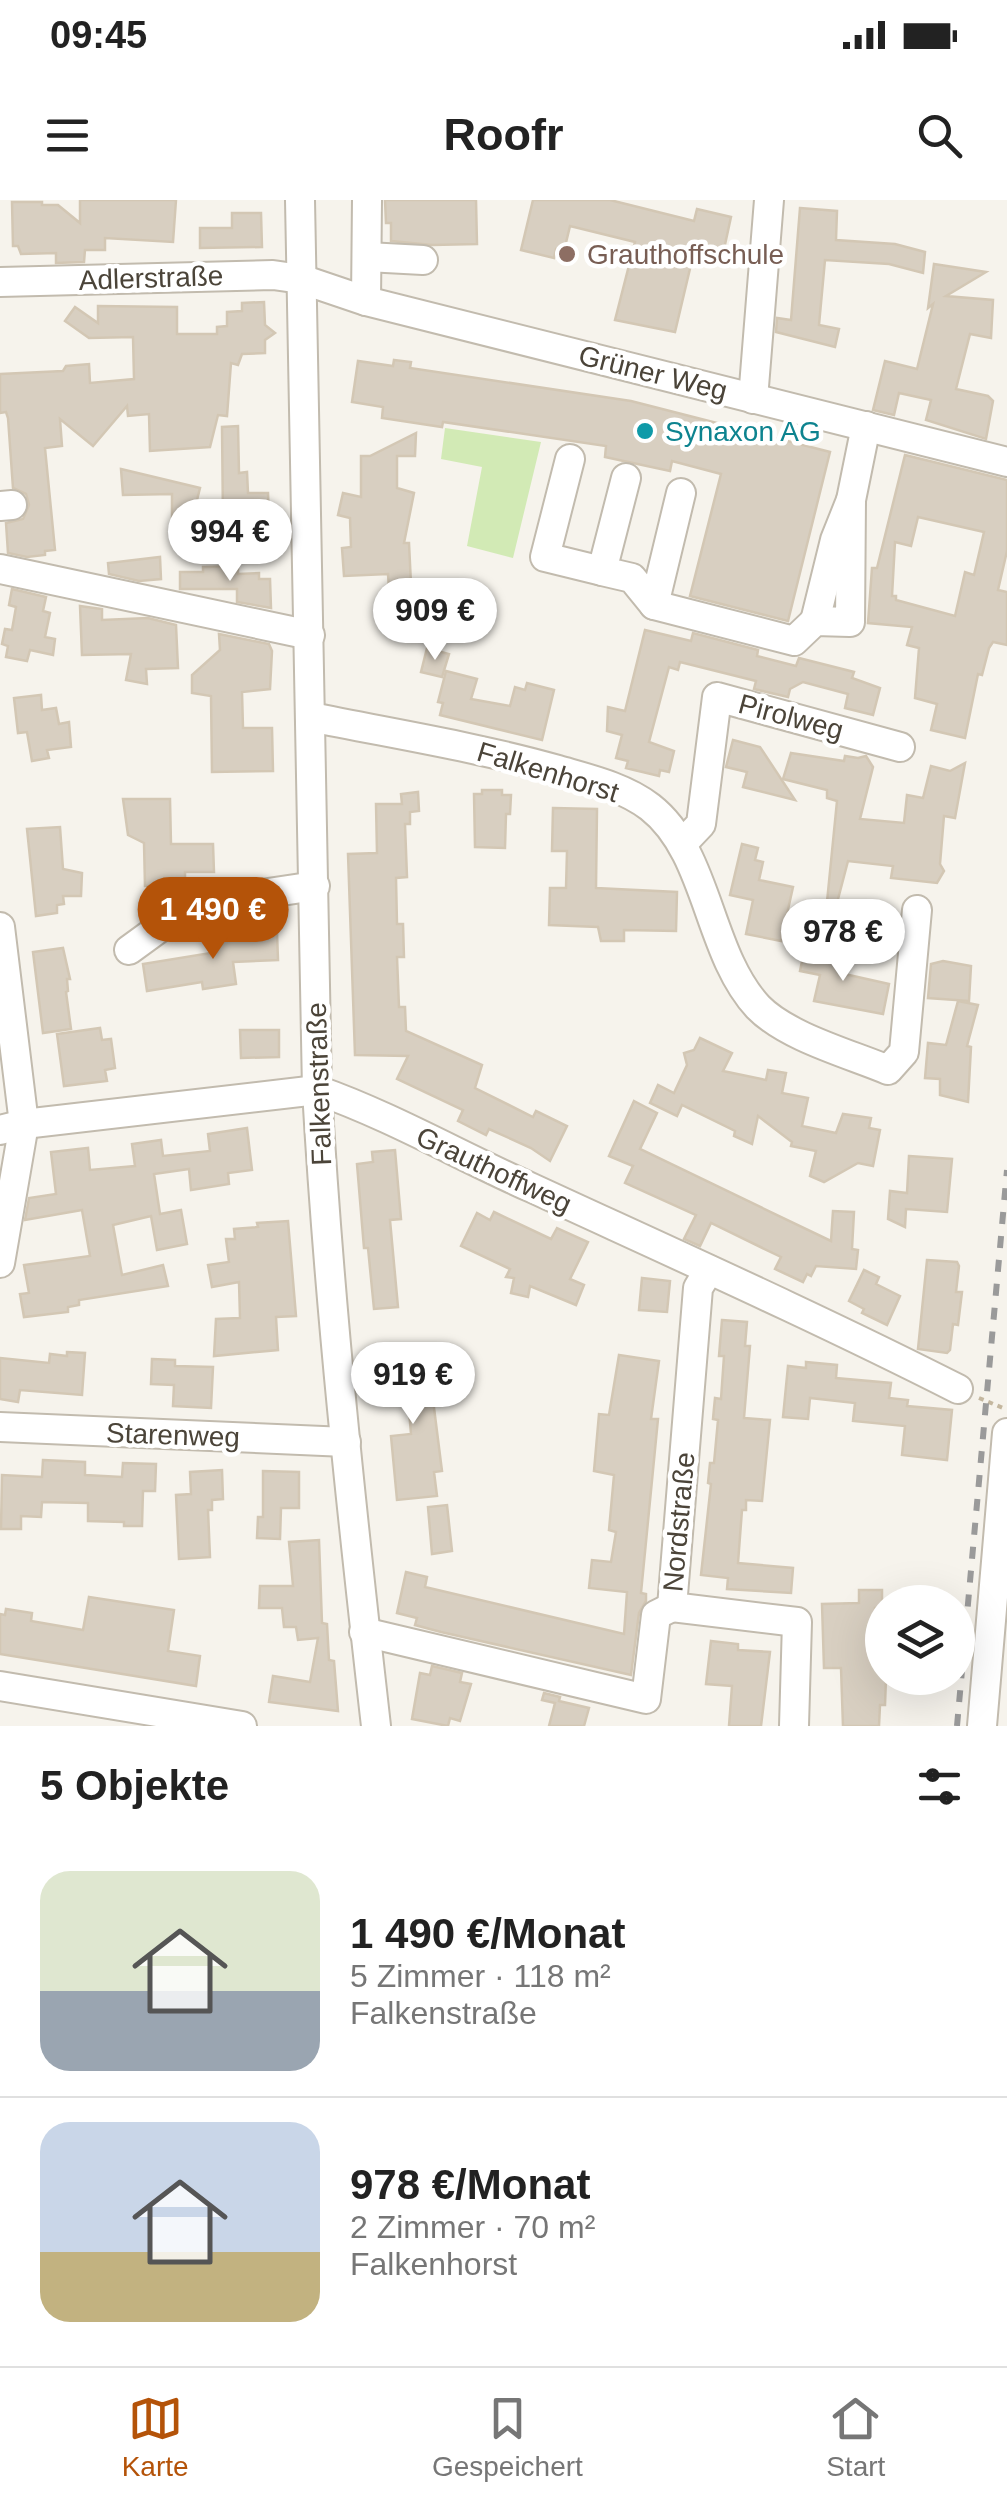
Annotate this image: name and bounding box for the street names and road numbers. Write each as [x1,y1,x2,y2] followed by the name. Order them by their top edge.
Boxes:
[78,260,224,296] street label: Adlerstraße
[576,340,730,406] street label: Grüner Weg
[735,688,847,746] street label: Pirolweg
[474,736,623,808] street label: Falkenhorst
[301,1002,337,1166] street label: Falkenstraße
[412,1121,576,1219] street label: Grauthoffweg
[106,1417,240,1453] street label: Starenweg
[657,1451,701,1593] street label: Nordstraße

